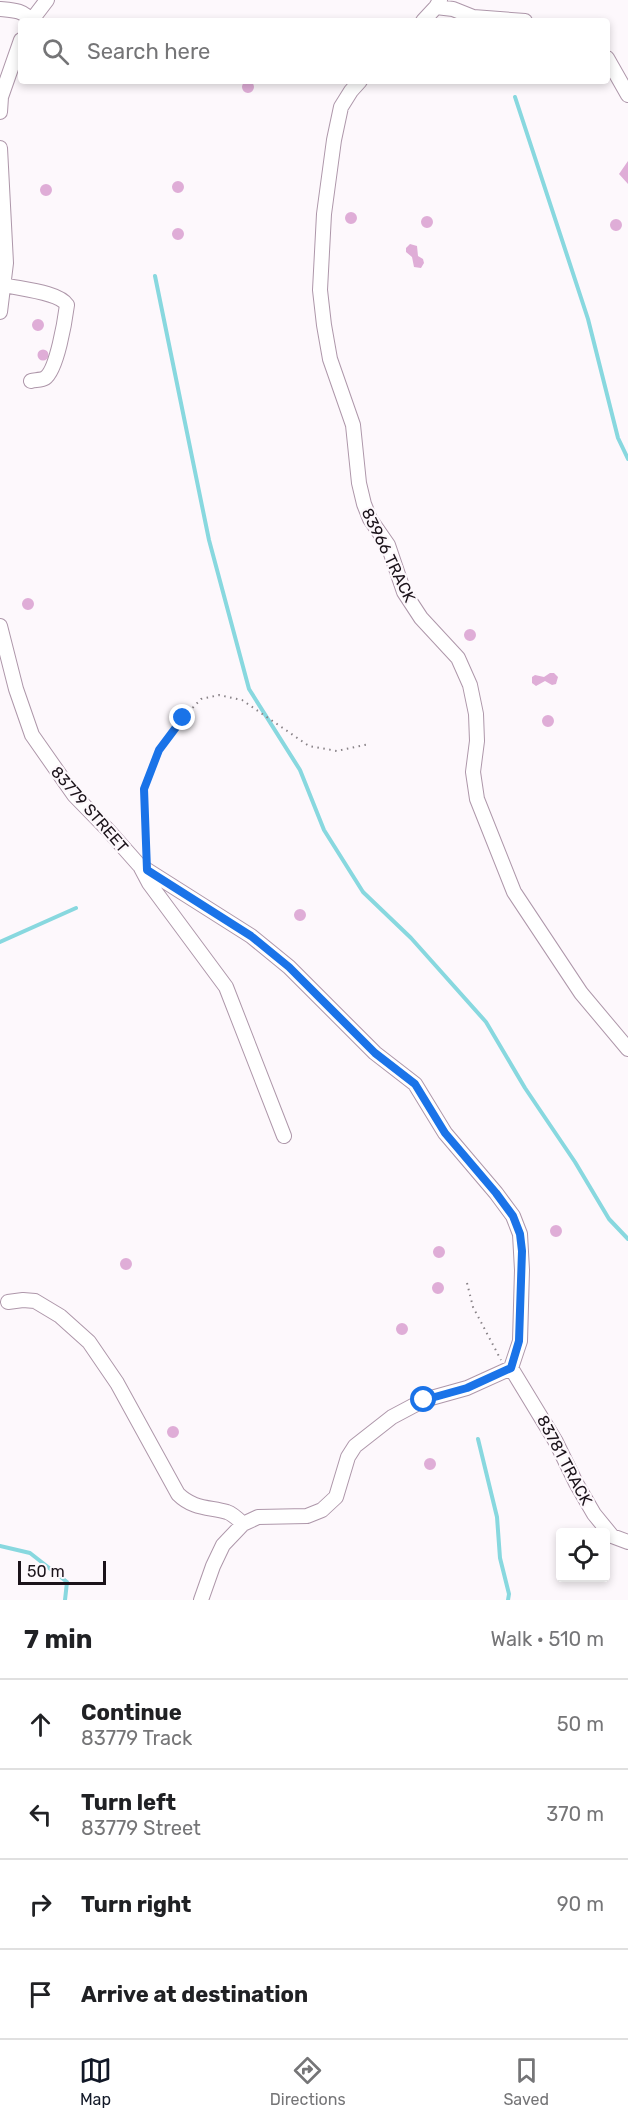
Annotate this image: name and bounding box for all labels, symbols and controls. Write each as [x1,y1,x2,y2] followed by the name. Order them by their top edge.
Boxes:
[18,18,610,84] search box
[39,35,72,68] icon: search
[87,38,210,65] text: Search here
[358,505,420,606] street label: 83966 TRACK
[169,704,195,730] route end
[47,762,132,856] street label: 83779 STREET
[410,1386,436,1412] route start
[533,1412,596,1509] street label: 83781 TRACK
[556,1528,610,1582] map controls
[556,1528,610,1582] button: locate
[18,1558,106,1586] scale bar
[27,1562,65,1581] text: 50 m
[24,1624,92,1655] text: 7 min
[490,1627,604,1651] text: Walk · 510 m
[81,1699,182,1726] text: Continue
[24,1708,57,1741] icon: ahead
[557,1712,604,1736] text: 50 m
[81,1726,192,1750] text: 83779 Track
[81,1789,176,1816] text: Turn left
[24,1798,57,1831] icon: left
[546,1802,604,1826] text: 370 m
[81,1816,201,1840] text: 83779 Street
[24,1888,57,1921] icon: right
[81,1891,191,1918] text: Turn right
[557,1892,604,1916] text: 90 m
[24,1978,57,2011] icon: arrive
[81,1981,308,2008] text: Arrive at destination
[79,2054,112,2109] tab: Map
[270,2054,346,2109] tab: Directions
[503,2054,549,2109] tab: Saved

